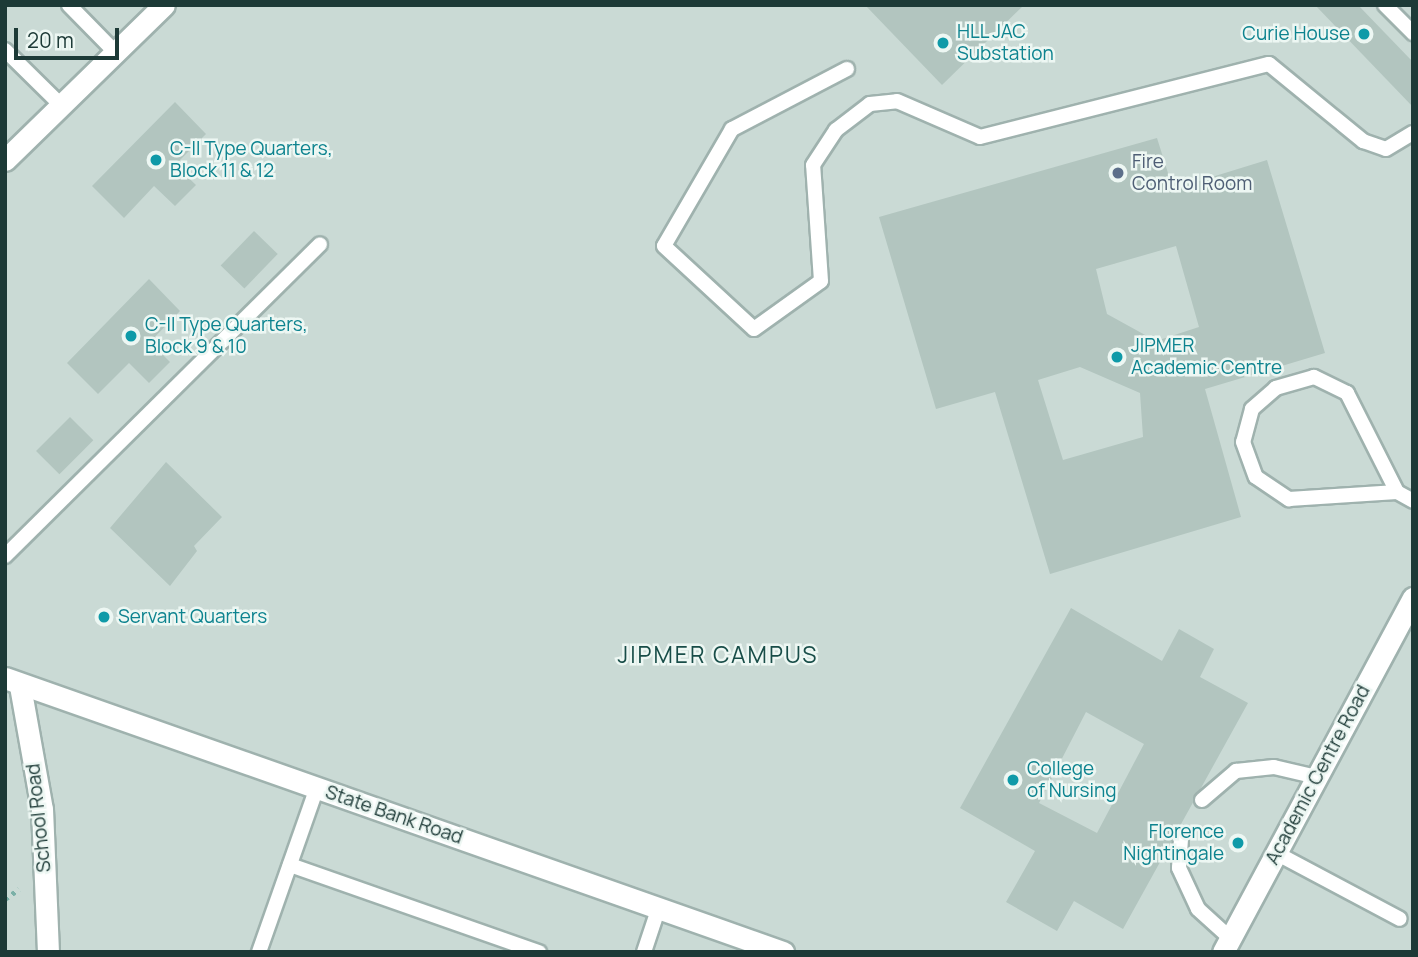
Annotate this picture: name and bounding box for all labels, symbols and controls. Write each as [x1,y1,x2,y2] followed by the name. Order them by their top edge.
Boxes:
[18,14,122,58] scale bar
[957,21,1054,65] place label: HLL JAC Substation
[1242,23,1350,45] place label: Curie House
[27,26,74,54] text: 20 m
[1356,26,1372,42] marker: Curie House
[935,35,951,51] marker: HLL JAC Substation
[170,138,333,182] place label: C-II Type Quarters, Block 11 & 12
[1132,151,1252,195] place label: Fire Control Room
[148,152,164,168] marker: C-II Type Quarters, Block 11 & 12
[1110,165,1126,181] marker: Fire Control Room
[145,314,308,358] place label: C-II Type Quarters, Block 9 & 10
[123,328,139,344] marker: C-II Type Quarters, Block 9 & 10
[1131,335,1282,379] place label: JIPMER Academic Centre
[1109,349,1125,365] marker: JIPMER Academic Centre
[118,606,267,628] place label: Servant Quarters
[96,609,112,625] marker: Servant Quarters
[619,640,817,668] district label: JIPMER CAMPUS
[1261,681,1375,869] street label: Academic Centre Road
[1027,758,1116,802] place label: College of Nursing
[22,762,56,874] street label: School Road
[1005,772,1021,788] marker: College of Nursing
[322,781,466,849] street label: State Bank Road
[1123,821,1224,865] place label: Florence Nightingale
[1230,835,1246,851] marker: Florence Nightingale

